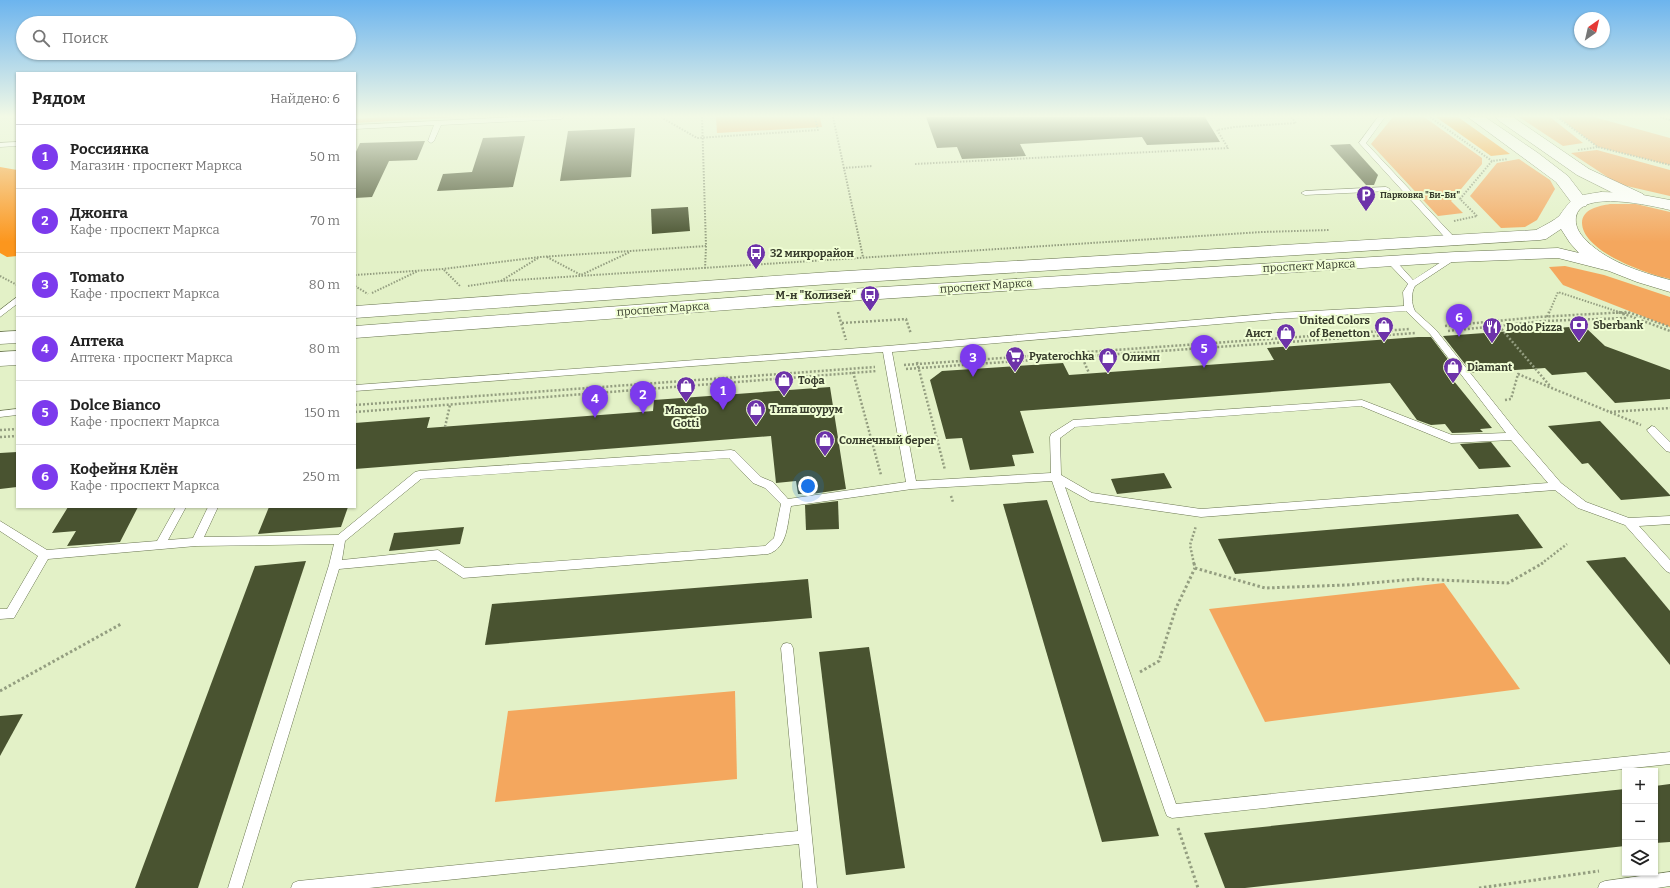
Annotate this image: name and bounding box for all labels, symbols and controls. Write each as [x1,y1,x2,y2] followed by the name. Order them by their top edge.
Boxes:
[1574,12,1610,48] north arrow
[16,16,356,60] search box
[30,27,52,49] icon: search
[62,29,108,47] text: Поиск
[32,88,85,109] text: Рядом
[270,91,340,106] text: Найдено: 6
[70,140,149,158] text: Россиянка
[42,149,48,164] text: 1
[310,149,340,164] text: 50 m
[70,158,242,173] text: Магазин · проспект Маркса
[1355,184,1377,212] parking icon: Парковка "Би-Би"
[1380,190,1460,200] place label: Парковка "Би-Би"
[70,204,128,222] text: Джонга
[41,213,49,228] text: 2
[310,213,340,228] text: 70 m
[70,222,220,237] text: Кафе · проспект Маркса
[745,242,767,270] bus stop icon: 32 микрорайон
[770,247,854,260] place label: 32 микрорайон
[1262,257,1356,275] street label: проспект Маркса
[70,268,124,286] text: Tomato
[939,276,1033,296] street label: проспект Маркса
[41,277,49,292] text: 3
[309,277,340,292] text: 80 m
[859,284,881,312] bus stop icon: М-н "Колизей"
[70,286,220,301] text: Кафе · проспект Маркса
[776,289,856,302] place label: М-н "Колизей"
[616,299,710,319] street label: проспект Маркса
[1446,304,1472,337] pin: 6
[1299,314,1371,340] place label: United Colors of Benetton
[1568,314,1590,342] bank icon: Sberbank
[1373,315,1395,343] shop icon: United Colors of Benetton
[1481,316,1503,344] restaurant icon: Dodo Pizza
[1593,319,1644,332] place label: Sberbank
[1506,321,1563,334] place label: Dodo Pizza
[1275,322,1297,350] shop icon: Аист
[1245,327,1272,340] place label: Аист
[70,332,124,350] text: Аптека
[1191,335,1217,368] pin: 5
[41,341,49,356] text: 4
[309,341,340,356] text: 80 m
[960,344,986,377] pin: 3
[1004,345,1026,373] supermarket icon: Pyaterochka
[1097,346,1119,374] shop icon: Олимп
[70,350,233,365] text: Аптека · проспект Маркса
[1029,350,1095,363] place label: Pyaterochka
[1122,351,1160,364] place label: Олимп
[1442,356,1464,384] shop icon: Diamant
[1467,361,1513,374] place label: Diamant
[773,369,795,397] shop icon: Тофа
[798,374,826,387] place label: Тофа
[675,375,697,403] shop icon: Marcelo Gotti
[710,377,736,410] pin: 1
[630,381,656,414] pin: 2
[582,385,608,418] pin: 4
[70,396,161,414] text: Dolce Bianco
[745,398,767,426] shop icon: Типа шоурум
[770,403,843,416] place label: Типа шоурум
[665,404,707,430] place label: Marcelo Gotti
[41,405,49,420] text: 5
[304,405,340,420] text: 150 m
[70,414,220,429] text: Кафе · проспект Маркса
[814,429,836,457] shop icon: Солнечный берег
[839,434,936,447] place label: Солнечный берег
[70,460,178,478] text: Кофейня Клён
[41,469,49,484] text: 6
[303,469,340,484] text: 250 m
[798,476,818,496] your location
[70,478,220,493] text: Кафе · проспект Маркса
[1622,768,1658,876] map controls
[1622,768,1658,804] button: +
[1622,804,1658,840] button: −
[1622,840,1658,876] button: layers

